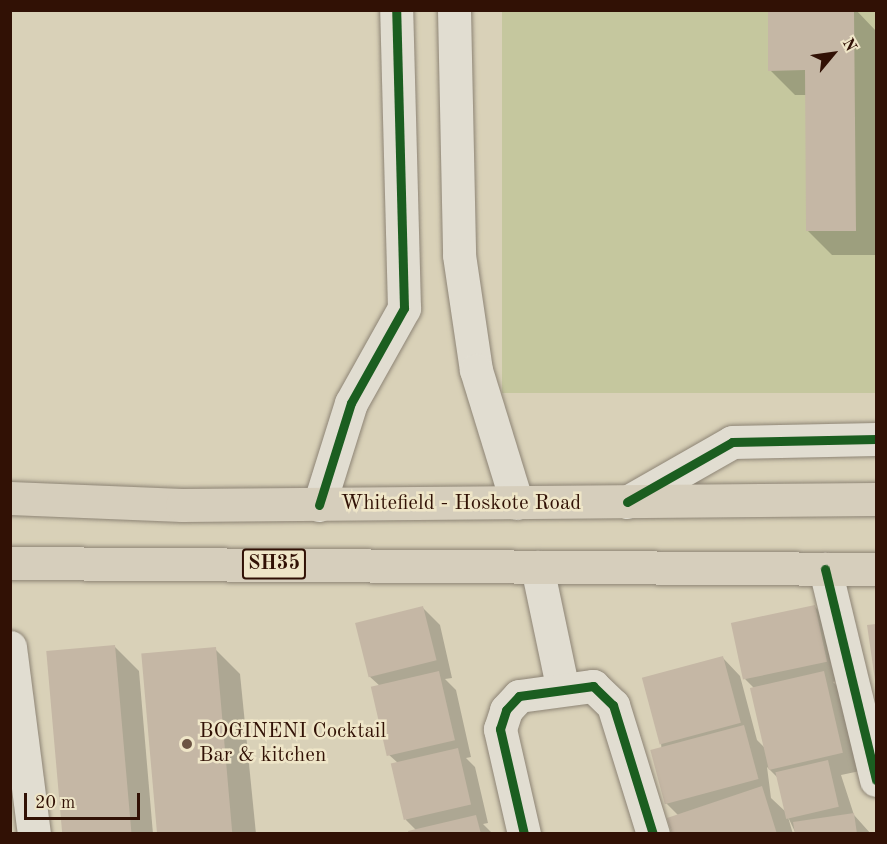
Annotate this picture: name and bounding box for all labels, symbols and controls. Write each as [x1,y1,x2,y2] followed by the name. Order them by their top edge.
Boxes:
[803,24,863,84] north arrow
[839,36,859,54] text: N
[341,491,581,517] street label: Whitefield - Hoskote Road
[241,547,307,581] road number: SH35
[199,719,386,769] place label: BOGINENI Cocktail Bar & kitchen
[180,737,194,751] marker: BOGINENI Cocktail Bar & kitchen
[27,781,142,819] scale bar
[35,794,75,812] text: 20 m

